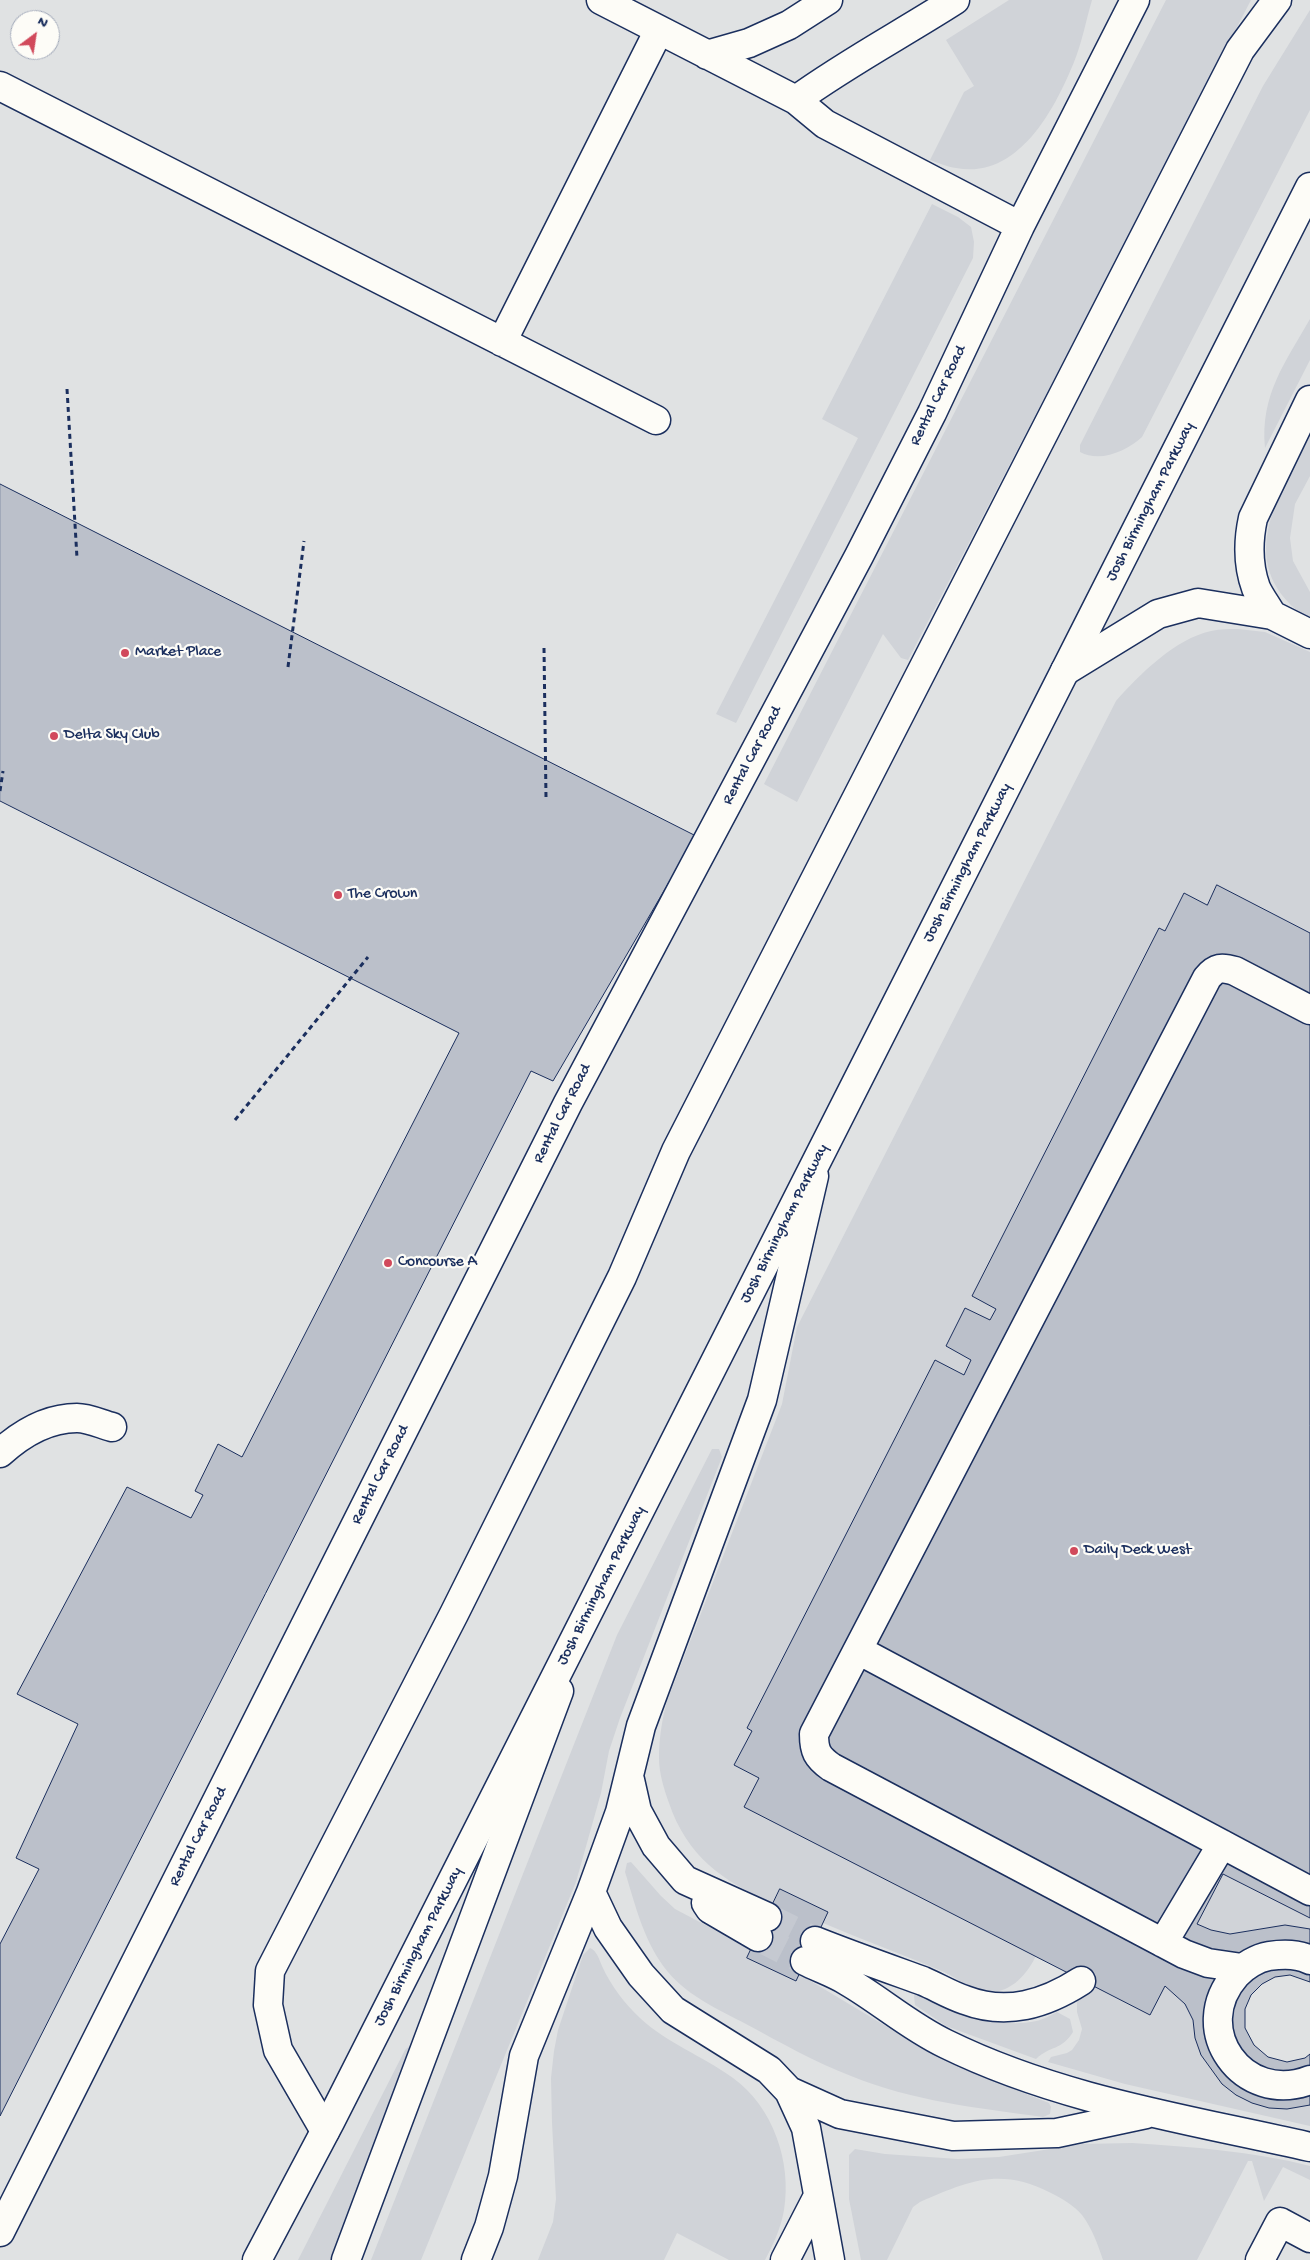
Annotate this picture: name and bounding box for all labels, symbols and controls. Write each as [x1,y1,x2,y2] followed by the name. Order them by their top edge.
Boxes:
[10,10,60,60] north arrow
[34,13,51,32] text: N
[906,343,972,449] street label: Rental Car Road
[1102,419,1200,585] street label: Josh Birmingham Parkway
[135,643,221,663] place label: Market Place
[119,647,131,659] marker: Market Place
[719,703,787,809] street label: Rental Car Road
[64,726,160,746] place label: Delta Sky Club
[48,730,60,742] marker: Delta Sky Club
[919,780,1017,946] street label: Josh Birmingham Parkway
[348,885,417,905] place label: The Crown
[332,889,344,901] marker: The Crown
[530,1061,596,1167] street label: Rental Car Road
[736,1141,834,1307] street label: Josh Birmingham Parkway
[398,1253,477,1273] place label: Concourse A
[382,1257,394,1269] marker: Concourse A
[348,1422,414,1528] street label: Rental Car Road
[553,1503,651,1669] street label: Josh Birmingham Parkway
[1084,1541,1191,1561] place label: Daily Deck West
[1068,1545,1080,1557] marker: Daily Deck West
[166,1784,232,1890] street label: Rental Car Road
[370,1864,468,2030] street label: Josh Birmingham Parkway

